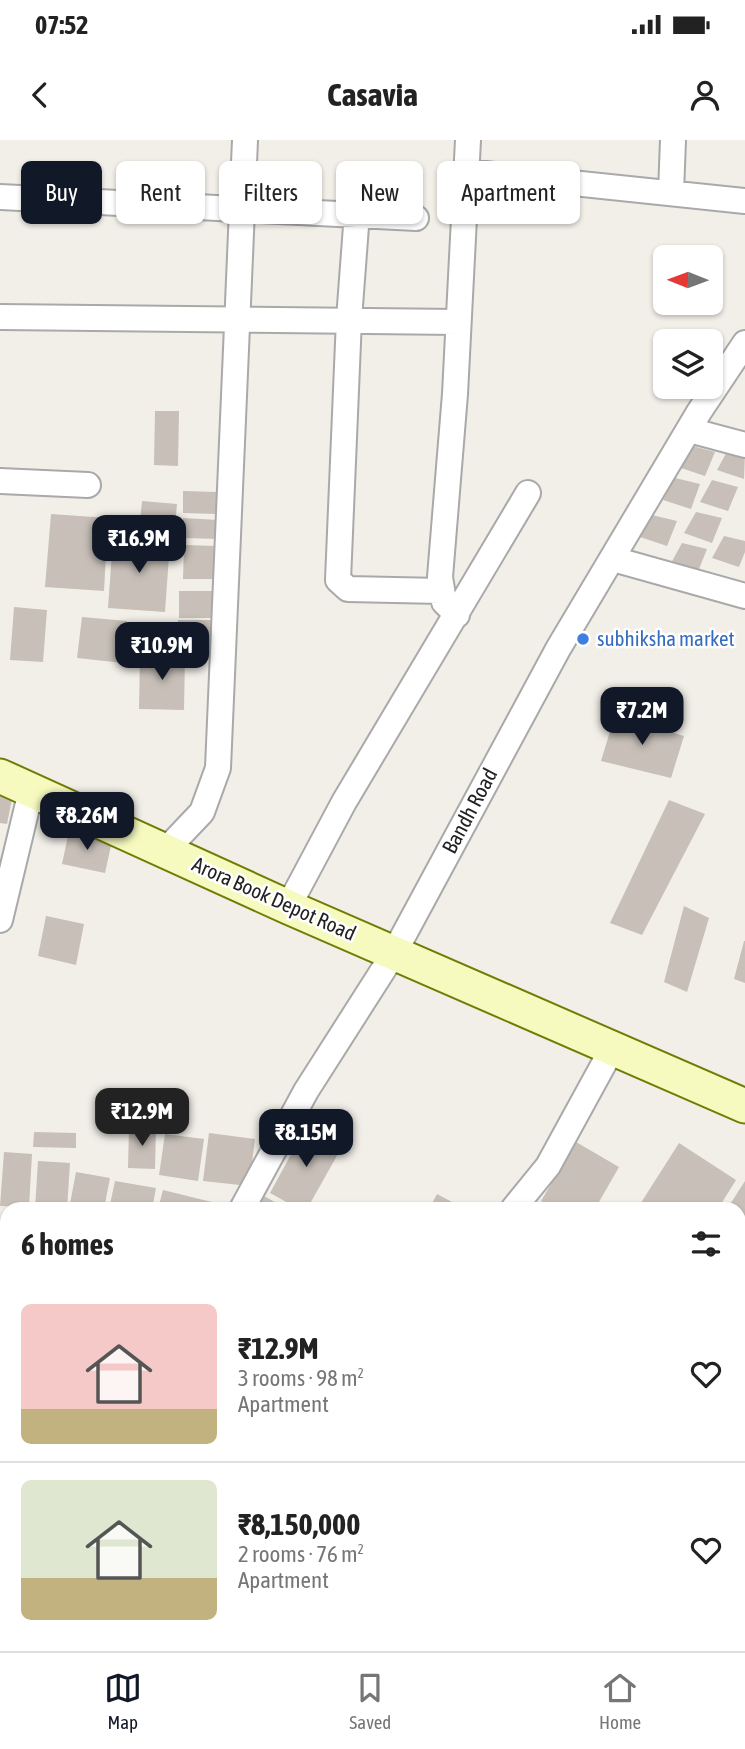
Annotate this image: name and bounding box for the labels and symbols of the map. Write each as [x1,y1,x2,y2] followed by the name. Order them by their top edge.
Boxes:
[653,245,723,315] north arrow
[82,516,196,575] pin: ₹16.9M
[105,622,219,682] pin: ₹10.9M
[597,626,735,650] place label: subhiksha market
[575,631,591,647] marker: subhiksha market
[593,688,691,747] pin: ₹7.2M
[437,764,502,857] street label: Bandh Road
[30,792,144,852] pin: ₹8.26M
[189,851,360,945] street label: Arora Book Depot Road
[85,1088,199,1148] pin: ₹12.9M
[249,1110,363,1169] pin: ₹8.15M

